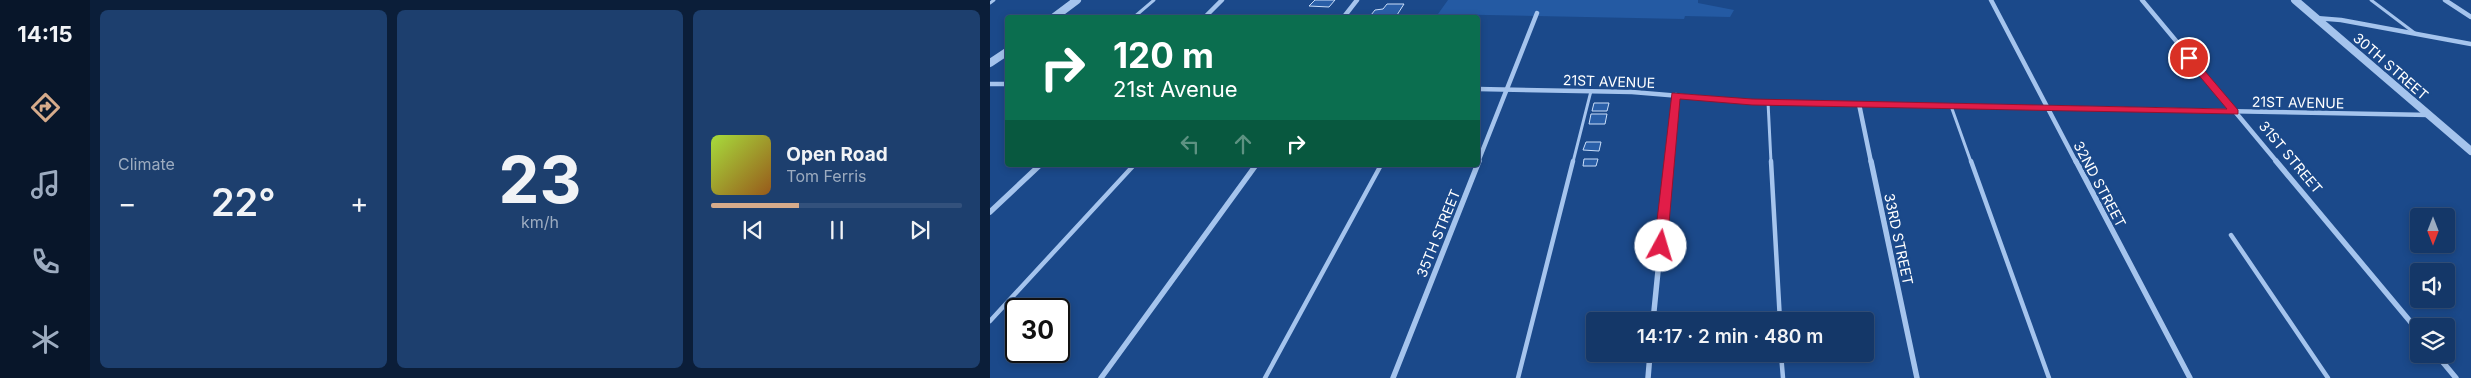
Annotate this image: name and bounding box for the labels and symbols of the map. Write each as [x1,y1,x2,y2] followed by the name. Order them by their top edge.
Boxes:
[2350,29,2432,103] street label: 30TH STREET
[2168,37,2210,79] pin
[1563,71,1655,91] street label: 21ST AVENUE
[2252,93,2344,111] street label: 21ST AVENUE
[2256,117,2326,197] street label: 31ST STREET
[2070,138,2130,230] street label: 32ND STREET
[1413,186,1463,280] street label: 35TH STREET
[1881,192,1917,286] street label: 33RD STREET
[2410,208,2455,252] north arrow
[1634,219,1686,271] position arrow
[1005,298,1070,363] speed limit sign: 30

